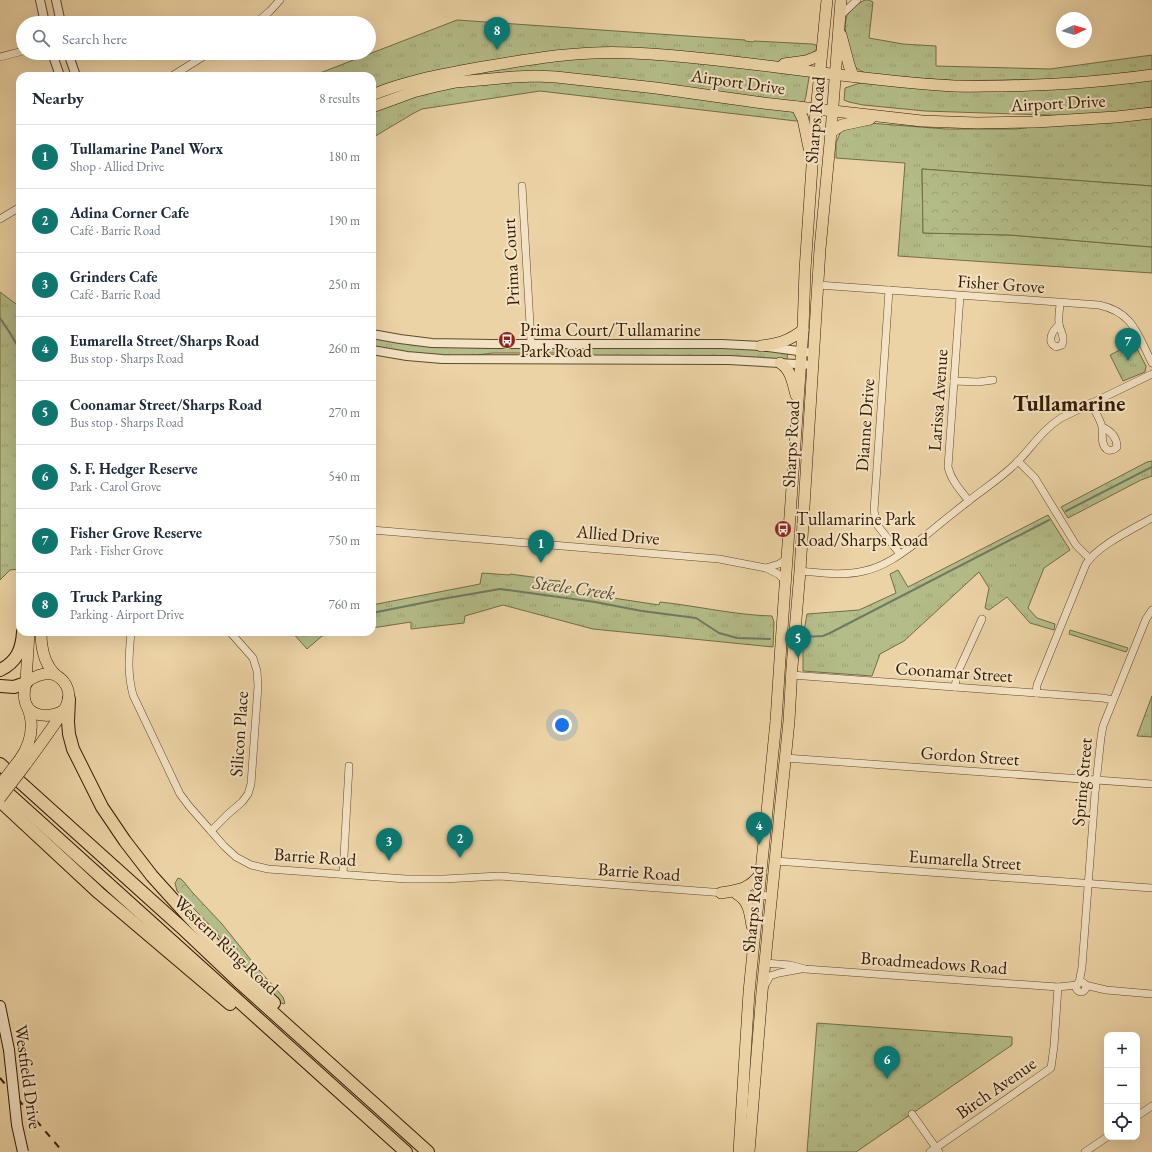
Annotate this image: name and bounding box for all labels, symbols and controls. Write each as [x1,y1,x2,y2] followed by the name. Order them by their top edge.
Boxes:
[1056,12,1092,48] north arrow
[16,16,376,60] search box
[484,17,510,50] pin: 8
[30,27,52,49] icon: search
[62,29,127,48] text: Search here
[689,63,787,99] street label: Airport Drive
[799,75,830,164] street label: Sharps Road
[32,87,84,109] text: Nearby
[1009,89,1106,117] street label: Airport Drive
[319,90,360,107] text: 8 results
[70,139,223,158] text: Tullamarine Panel Worx
[42,148,48,165] text: 1
[329,148,360,165] text: 180 m
[70,158,164,175] text: Shop · Allied Drive
[70,203,189,222] text: Adina Corner Cafe
[42,212,48,229] text: 2
[329,212,360,229] text: 190 m
[497,217,524,307] street label: Prima Court
[70,222,161,239] text: Café · Barrie Road
[70,267,158,286] text: Grinders Cafe
[957,269,1046,298] street label: Fisher Grove
[42,276,48,293] text: 3
[329,276,360,293] text: 250 m
[70,286,161,303] text: Café · Barrie Road
[520,318,701,362] place label: Prima Court/Tullamarine Park Road
[1115,328,1141,361] pin: 7
[497,330,517,350] bus stop icon: Prima Court/Tullamarine Park Road
[70,331,259,350] text: Eumarella Street/Sharps Road
[42,340,48,357] text: 4
[329,340,360,357] text: 260 m
[922,348,953,452] street label: Larissa Avenue
[70,350,184,367] text: Bus stop · Sharps Road
[850,378,879,472] street label: Dianne Drive
[1013,389,1125,418] district label: Tullamarine
[70,395,262,414] text: Coonamar Street/Sharps Road
[777,399,804,488] street label: Sharps Road
[42,404,48,421] text: 5
[329,404,360,421] text: 270 m
[70,414,184,431] text: Bus stop · Sharps Road
[70,459,198,478] text: S. F. Hedger Reserve
[42,468,48,485] text: 6
[329,468,360,485] text: 540 m
[70,478,161,495] text: Park · Carol Grove
[796,507,929,551] place label: Tullamarine Park Road/Sharps Road
[574,519,661,550] street label: Allied Drive
[773,519,793,539] bus stop icon: Tullamarine Park Road/Sharps Road
[70,523,202,542] text: Fisher Grove Reserve
[528,530,554,563] pin: 1
[42,532,48,549] text: 7
[329,532,360,549] text: 750 m
[70,542,163,559] text: Park · Fisher Grove
[530,569,617,606] water label: Steele Creek
[70,587,162,606] text: Truck Parking
[42,596,48,613] text: 8
[329,596,360,613] text: 760 m
[70,606,184,623] text: Parking · Airport Drive
[785,625,811,658] pin: 5
[895,656,1014,687] street label: Coonamar Street
[224,690,253,778] street label: Silicon Place
[552,715,572,735] your location
[1066,736,1097,827] street label: Spring Street
[920,741,1020,770] street label: Gordon Street
[746,812,772,845] pin: 4
[447,825,473,858] pin: 2
[376,828,402,861] pin: 3
[273,842,358,871] street label: Barrie Road
[908,844,1022,875] street label: Eumarella Street
[597,857,682,886] street label: Barrie Road
[737,863,769,954] street label: Sharps Road
[169,890,284,1000] street label: Western Ring Road
[860,946,1009,979] street label: Broadmeadows Road
[10,1023,47,1131] street label: Westfield Drive
[1104,1032,1140,1140] map controls
[1104,1032,1140,1068] button: +
[874,1046,900,1079] pin: 6
[951,1052,1040,1124] street label: Birch Avenue
[1104,1068,1140,1104] button: −
[1104,1104,1140,1140] button: locate

